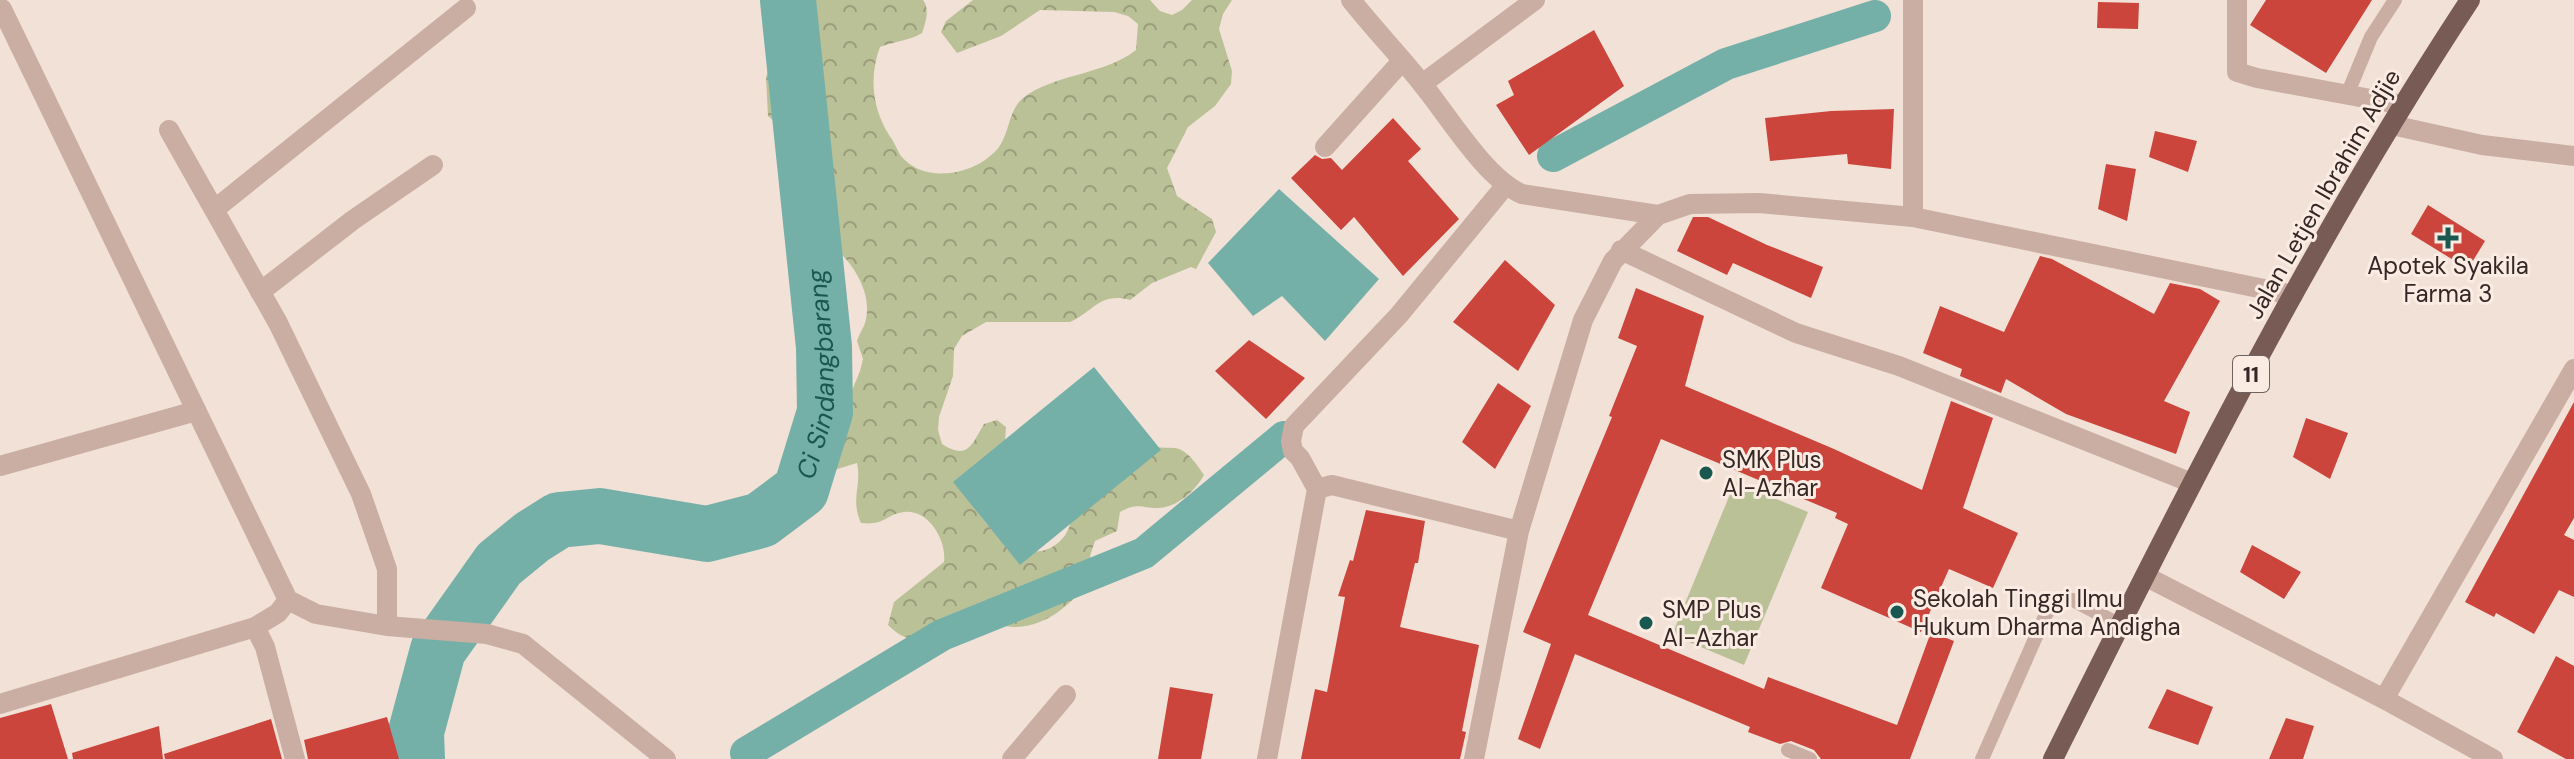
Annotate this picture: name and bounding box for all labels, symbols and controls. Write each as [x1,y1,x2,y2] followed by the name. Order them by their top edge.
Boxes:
[2239,63,2407,325] street label: Jalan Letjen Ibrahim Adjie
[2439,229,2457,247] marker: Apotek Syakila Farma 3
[2367,250,2529,309] place label: Apotek Syakila Farma 3
[788,267,842,483] water label: Ci Sindangbarang
[2233,356,2269,392] road number: 11
[1722,444,1822,503] place label: SMK Plus Al-Azhar
[1697,464,1715,482] marker: SMK Plus Al-Azhar
[1913,583,2181,642] place label: Sekolah Tinggi Ilmu Hukum Dharma Andigha
[1662,594,1761,653] place label: SMP Plus Al-Azhar
[1888,603,1906,621] marker: Sekolah Tinggi Ilmu Hukum Dharma Andigha
[1637,614,1655,632] marker: SMP Plus Al-Azhar

